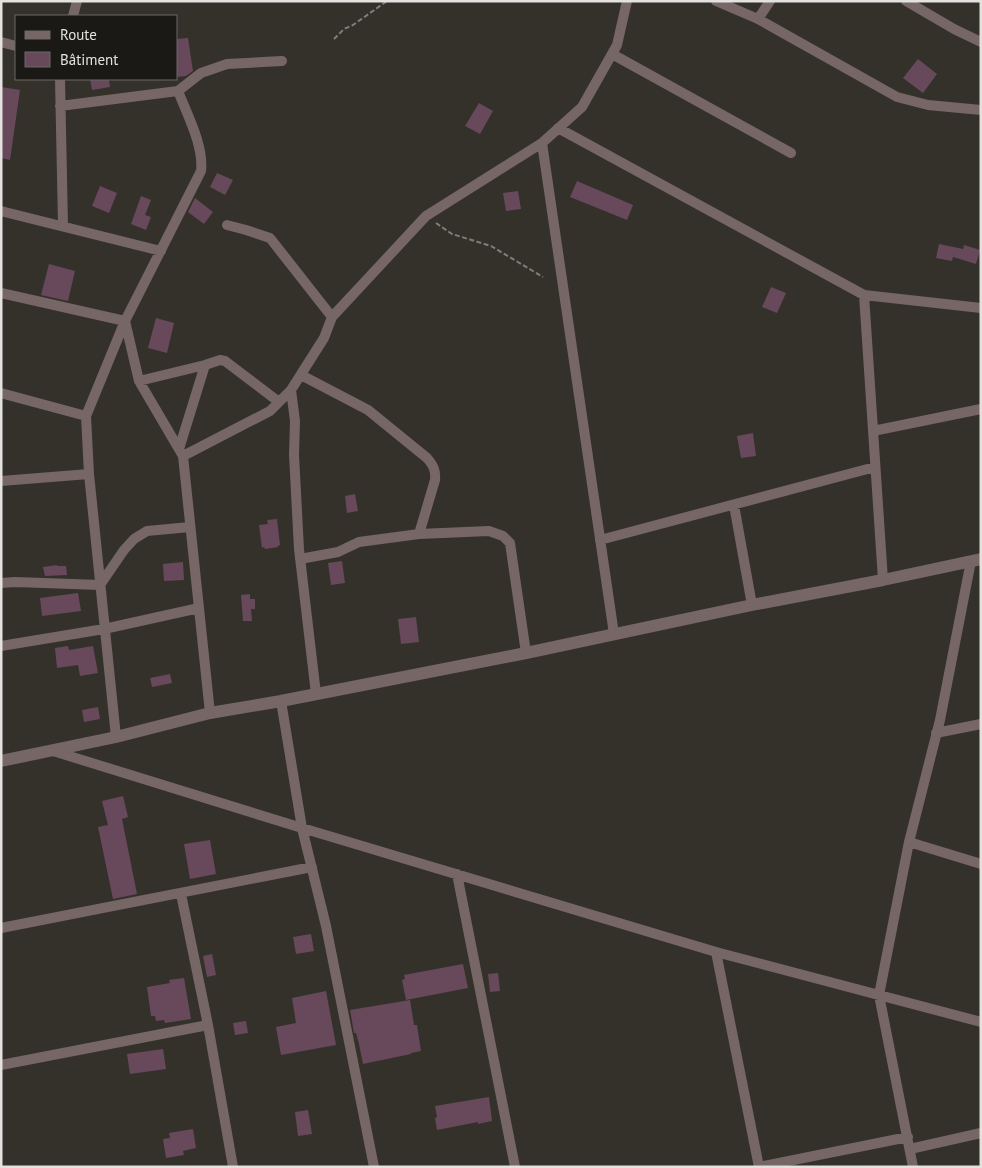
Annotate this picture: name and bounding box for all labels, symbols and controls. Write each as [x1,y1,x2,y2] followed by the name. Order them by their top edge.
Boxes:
[15,15,178,80] legend
[60,25,97,44] text: Route
[60,50,118,69] text: Bâtiment

